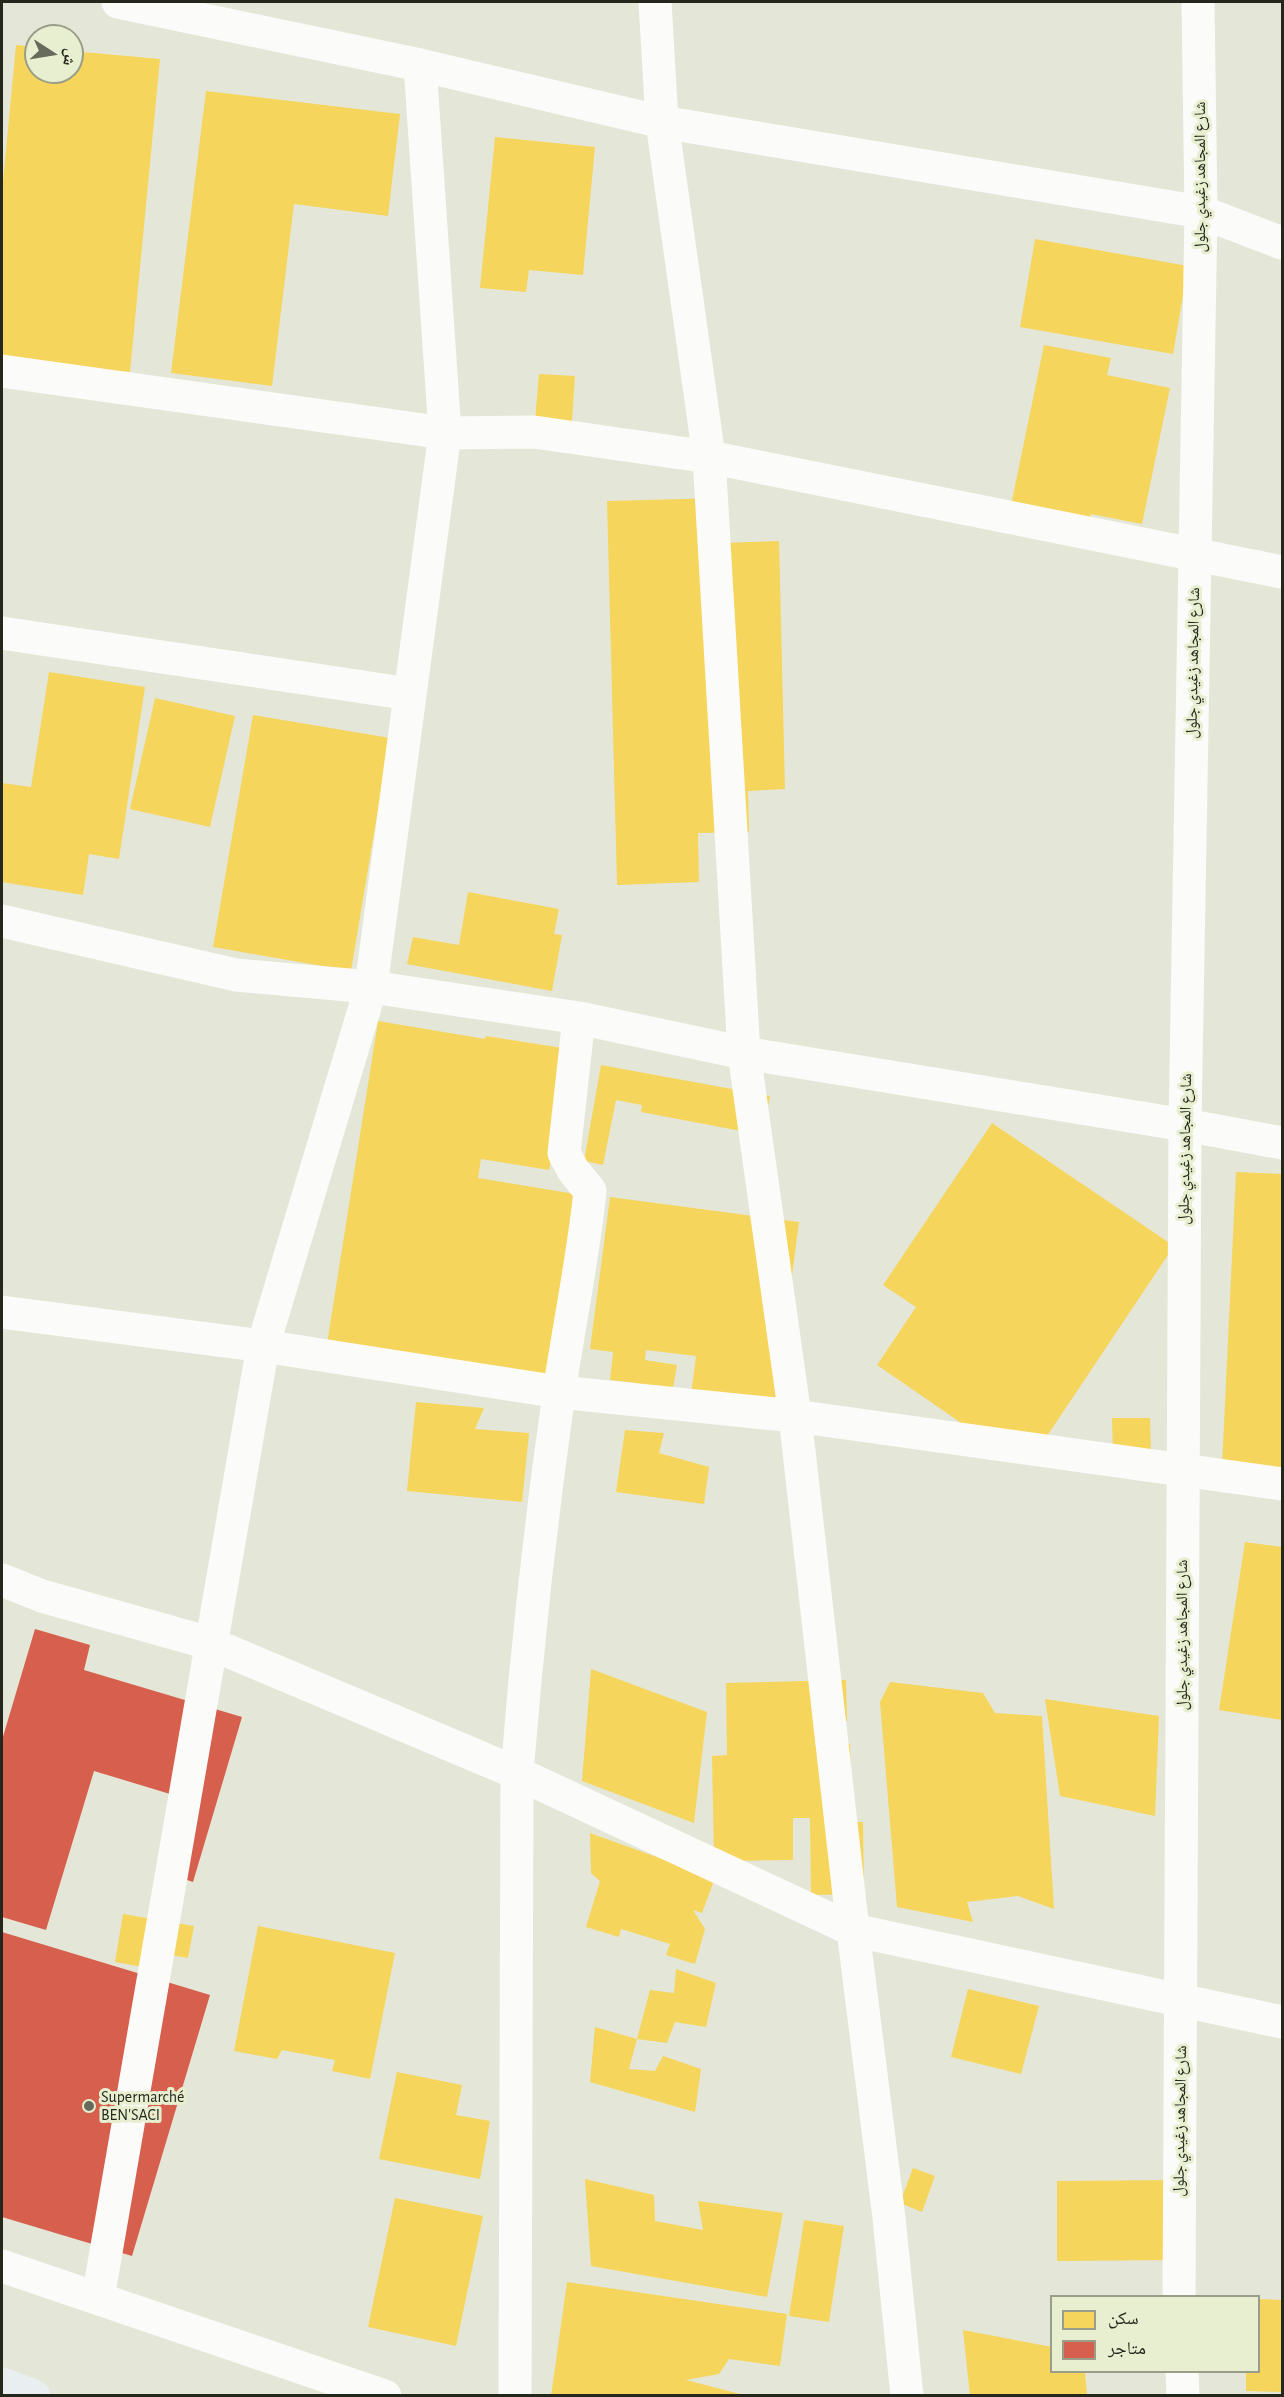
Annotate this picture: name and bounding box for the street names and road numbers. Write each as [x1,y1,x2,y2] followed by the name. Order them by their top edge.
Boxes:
[1190,101,1210,253] street label: شارع المجاهد زغيدي جلول
[1182,587,1204,739] street label: شارع المجاهد زغيدي جلول
[1174,1073,1196,1225] street label: شارع المجاهد زغيدي جلول
[1172,1559,1192,1711] street label: شارع المجاهد زغيدي جلول
[1169,2045,1191,2197] street label: شارع المجاهد زغيدي جلول

